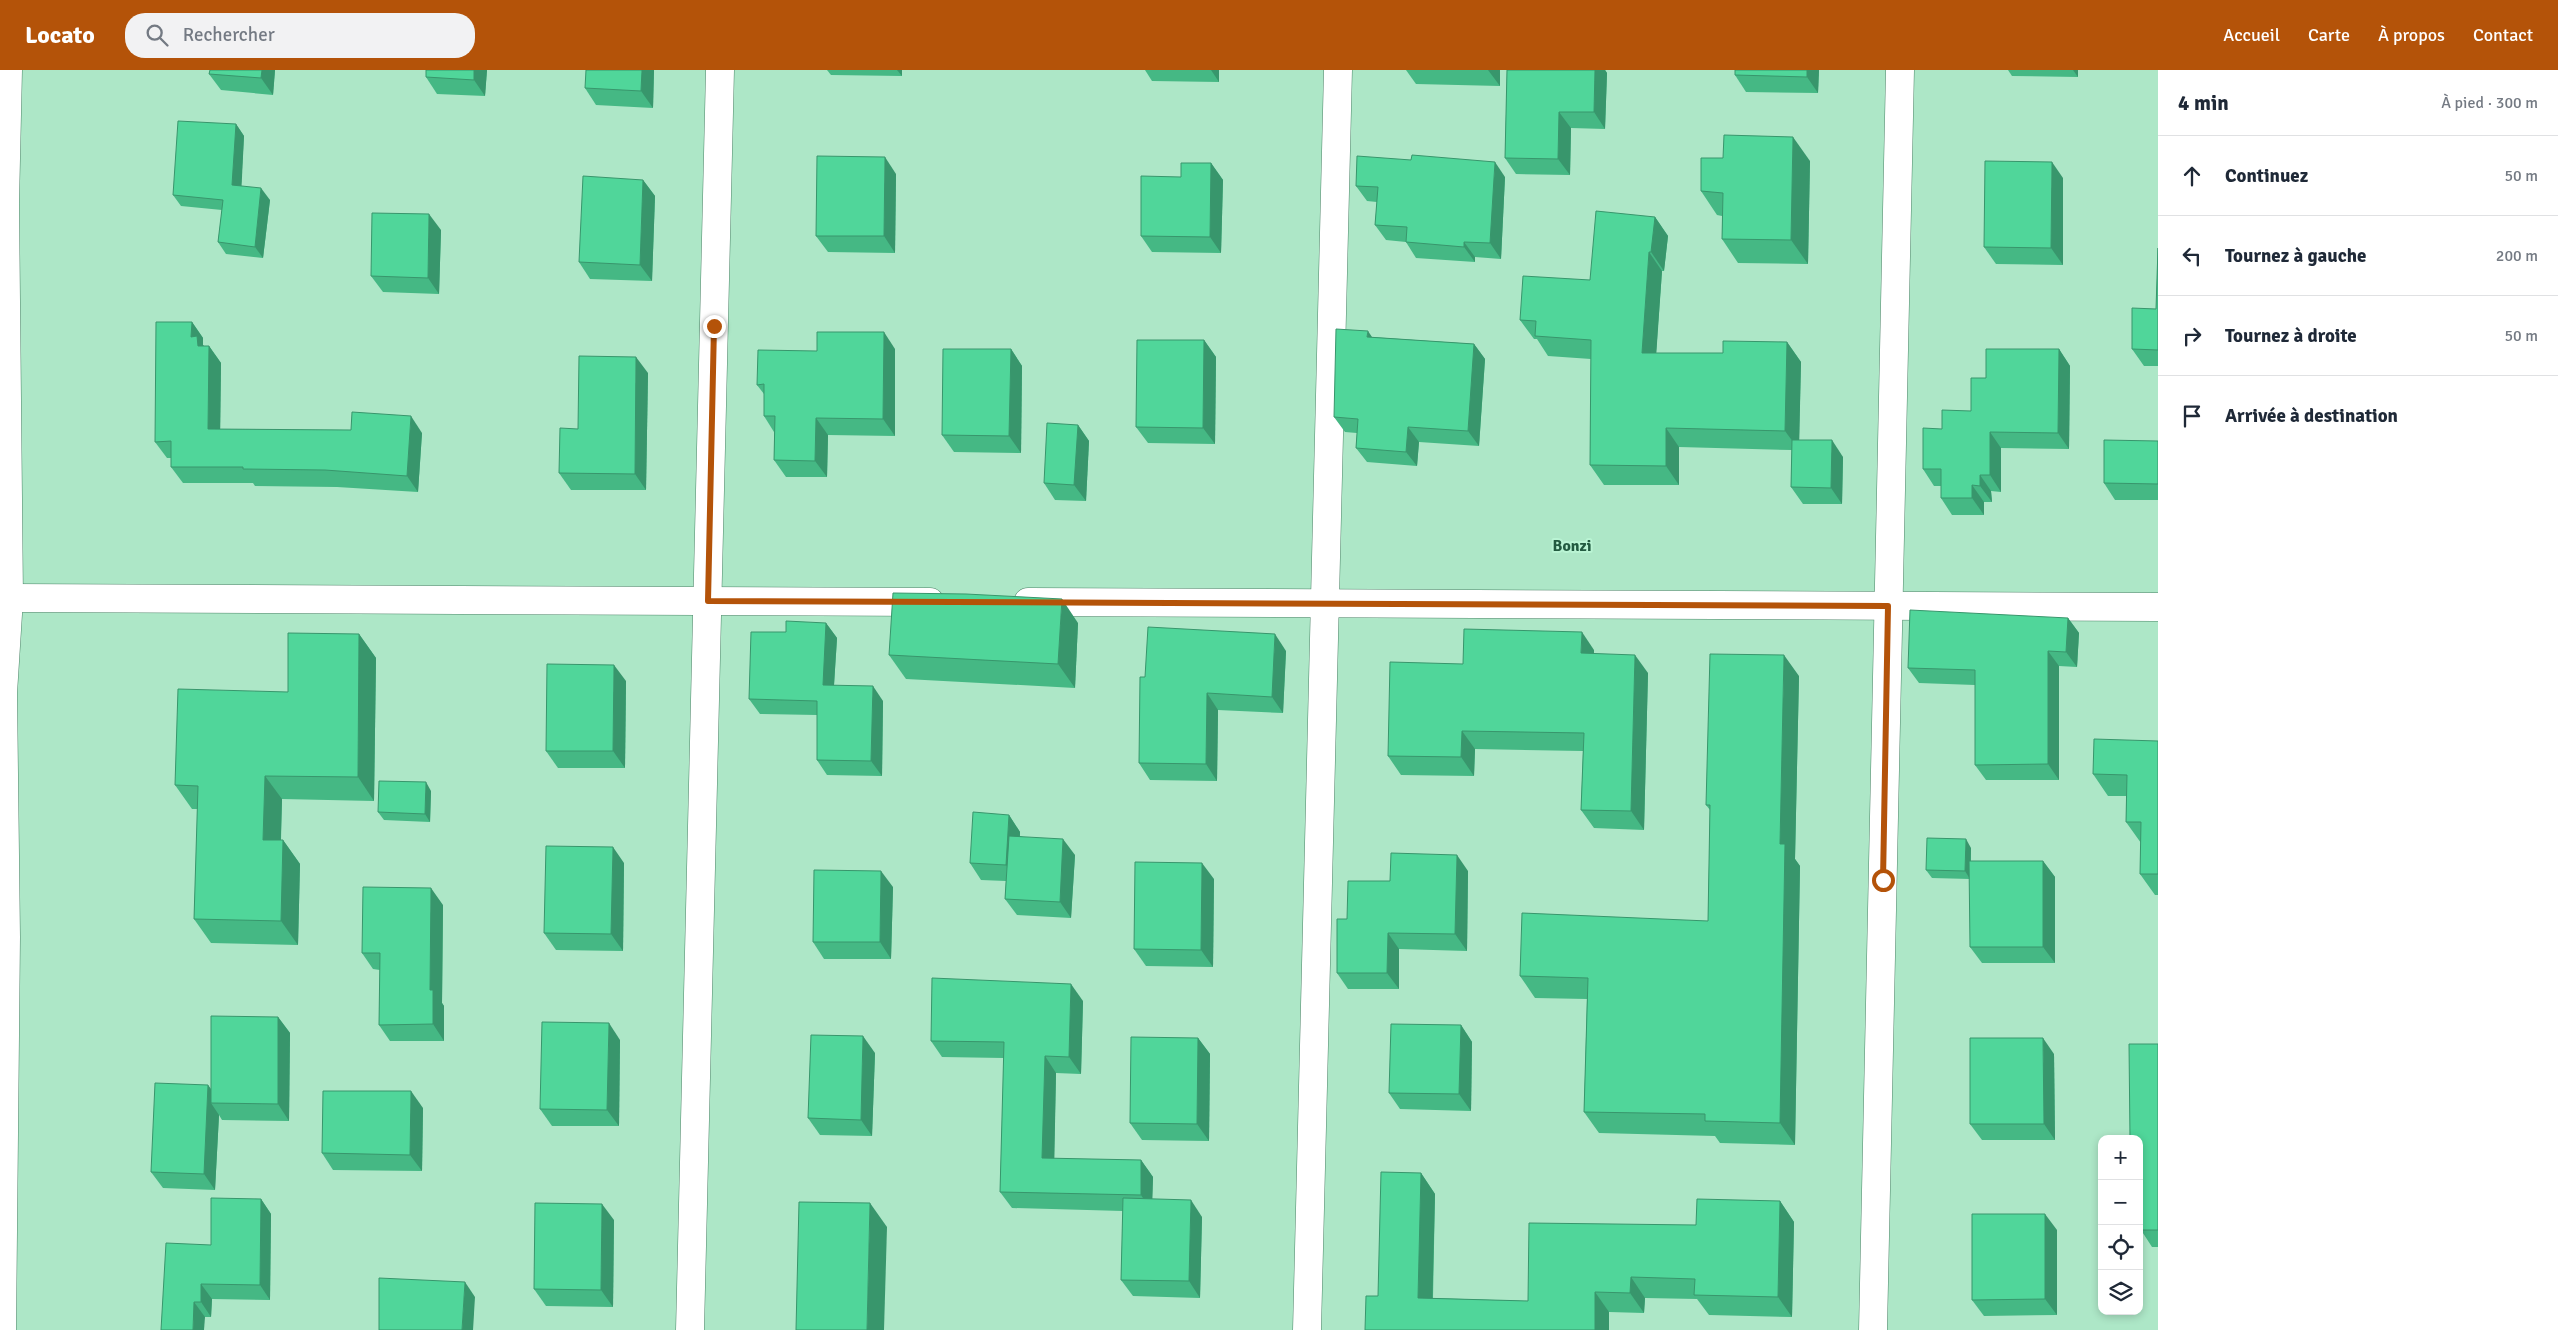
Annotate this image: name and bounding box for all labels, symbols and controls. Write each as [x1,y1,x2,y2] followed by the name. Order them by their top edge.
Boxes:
[125,13,475,58] search box
[25,20,95,50] text: Locato
[143,21,171,49] icon: search
[183,23,275,47] text: Rechercher
[2223,24,2280,46] text: Accueil
[2308,24,2350,46] text: Carte
[2378,24,2445,46] text: À propos
[2473,24,2533,46] text: Contact
[2178,90,2229,116] text: 4 min
[2441,93,2538,113] text: À pied · 300 m
[2178,162,2206,190] icon: ahead
[2225,164,2308,188] text: Continuez
[2504,166,2538,186] text: 50 m
[2178,242,2206,270] icon: left
[2225,244,2366,268] text: Tournez à gauche
[2496,246,2538,266] text: 200 m
[703,315,726,338] route end
[2178,322,2206,350] icon: right
[2225,324,2357,348] text: Tournez à droite
[2504,326,2538,346] text: 50 m
[2178,402,2206,430] icon: arrive
[2225,404,2398,428] text: Arrivée à destination
[1553,536,1591,556] district label: Bonzi
[1872,869,1895,892] route start
[2098,1135,2143,1315] map controls
[2098,1135,2143,1180] button: +
[2098,1180,2143,1225] button: −
[2098,1225,2143,1270] button: locate
[2098,1270,2143,1315] button: layers

